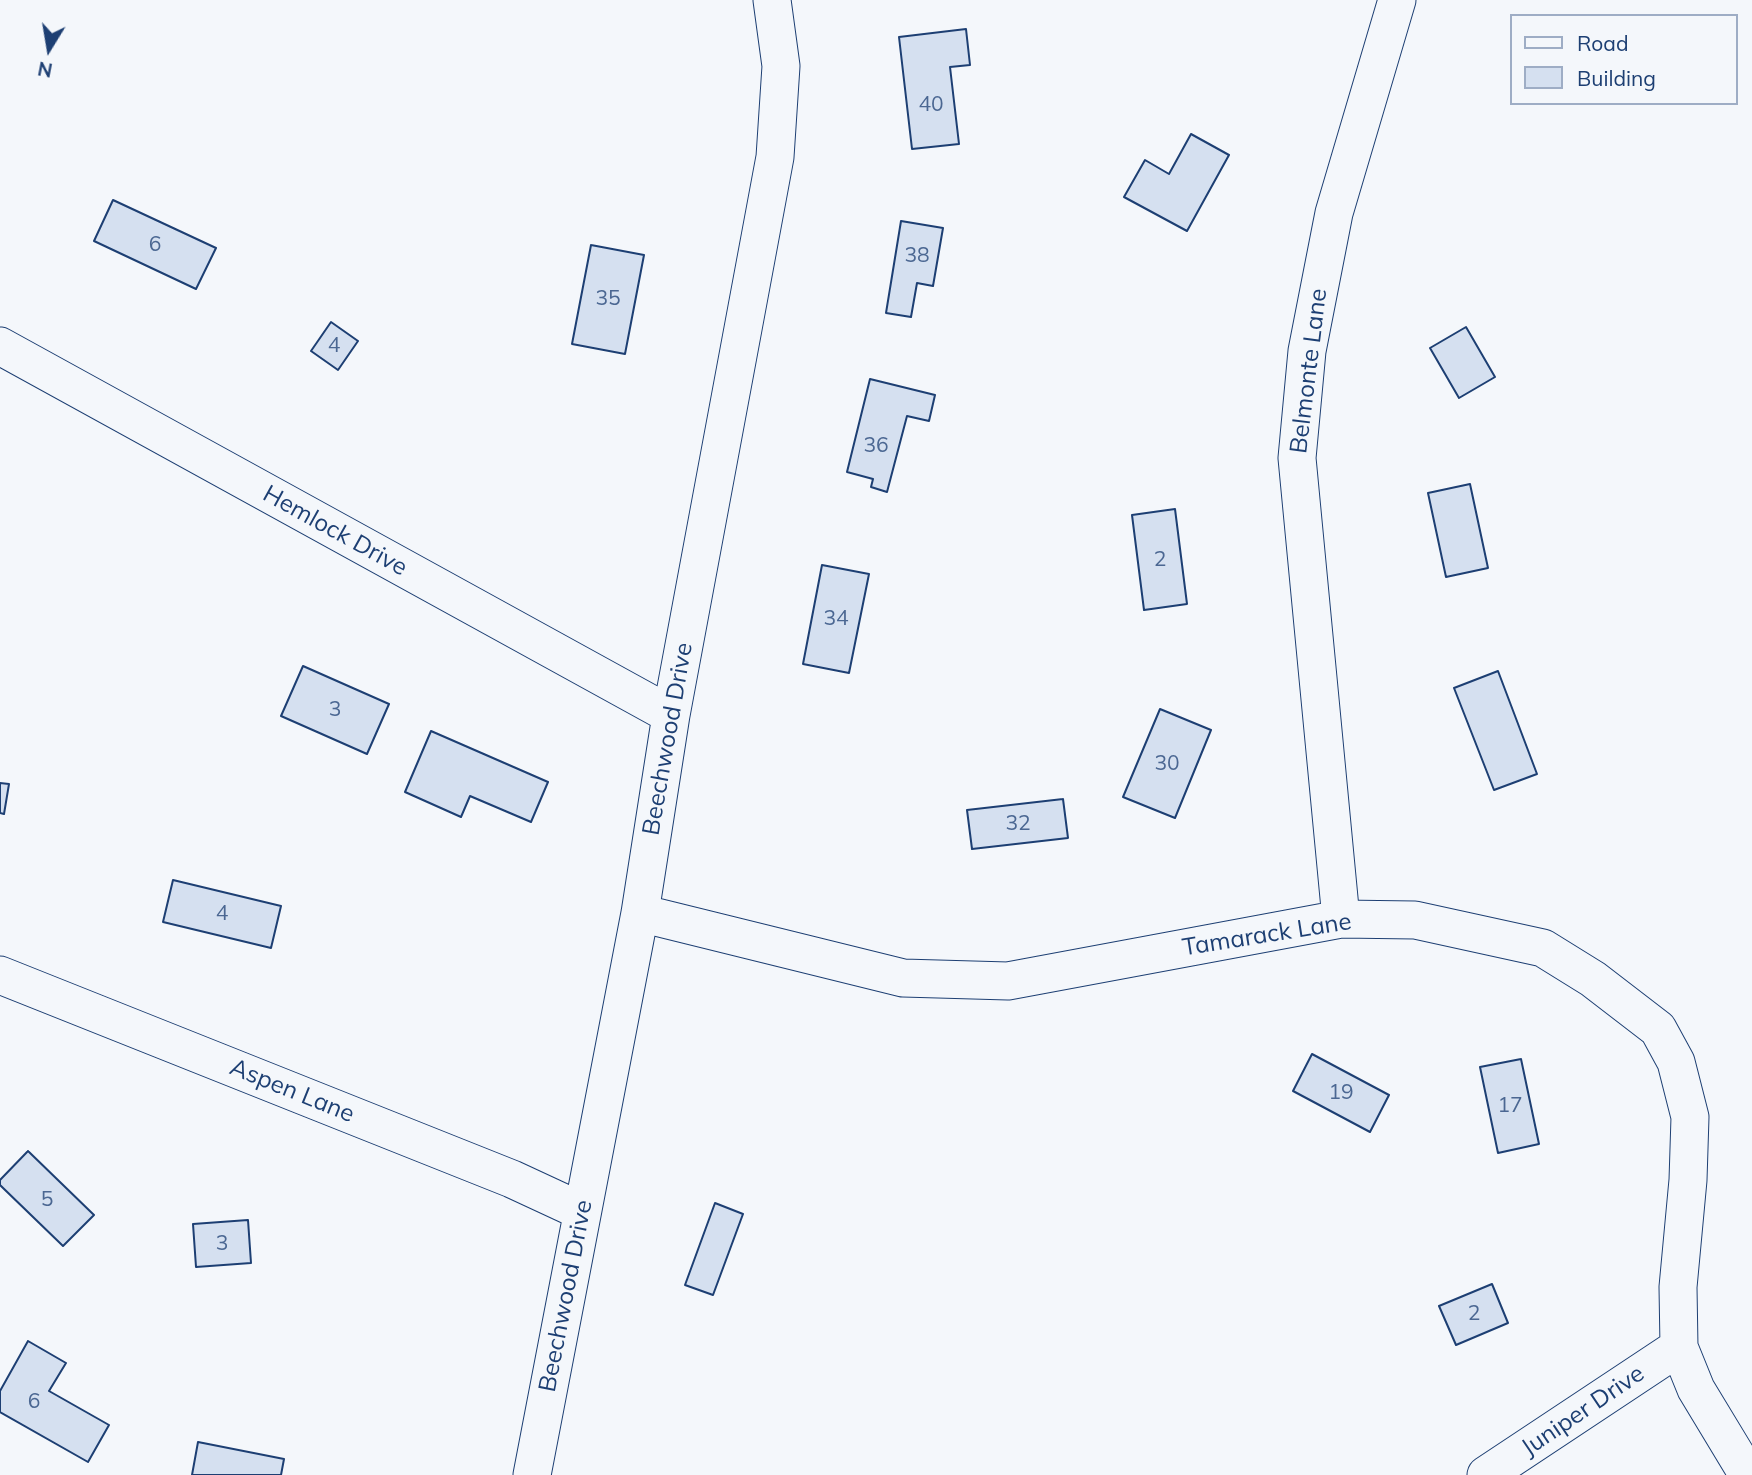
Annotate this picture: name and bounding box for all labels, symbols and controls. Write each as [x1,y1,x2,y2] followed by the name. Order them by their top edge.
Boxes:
[14,14,84,84] north arrow
[1510,14,1738,105] legend
[1577,30,1628,56] text: Road
[36,56,54,83] text: N
[1577,65,1656,91] text: Building
[918,92,944,118] house number: 40
[149,232,161,258] house number: 6
[904,243,930,269] house number: 38
[595,286,621,312] house number: 35
[1285,287,1333,455] street label: Belmonte Lane
[328,333,340,359] house number: 4
[863,433,889,459] house number: 36
[258,480,412,582] street label: Hemlock Drive
[1154,547,1166,573] house number: 2
[823,606,849,632] house number: 34
[637,640,699,838] street label: Beechwood Drive
[329,697,341,723] house number: 3
[1154,751,1180,777] house number: 30
[1005,811,1031,837] house number: 32
[216,901,228,927] house number: 4
[1180,907,1354,963] street label: Tamarack Lane
[226,1053,358,1129] street label: Aspen Lane
[1328,1080,1354,1106] house number: 19
[1497,1093,1523,1119] house number: 17
[41,1187,53,1213] house number: 5
[533,1198,599,1394] street label: Beechwood Drive
[216,1231,228,1257] house number: 3
[1468,1301,1480,1327] house number: 2
[1516,1359,1650,1463] street label: Juniper Drive
[28,1389,40,1415] house number: 6

